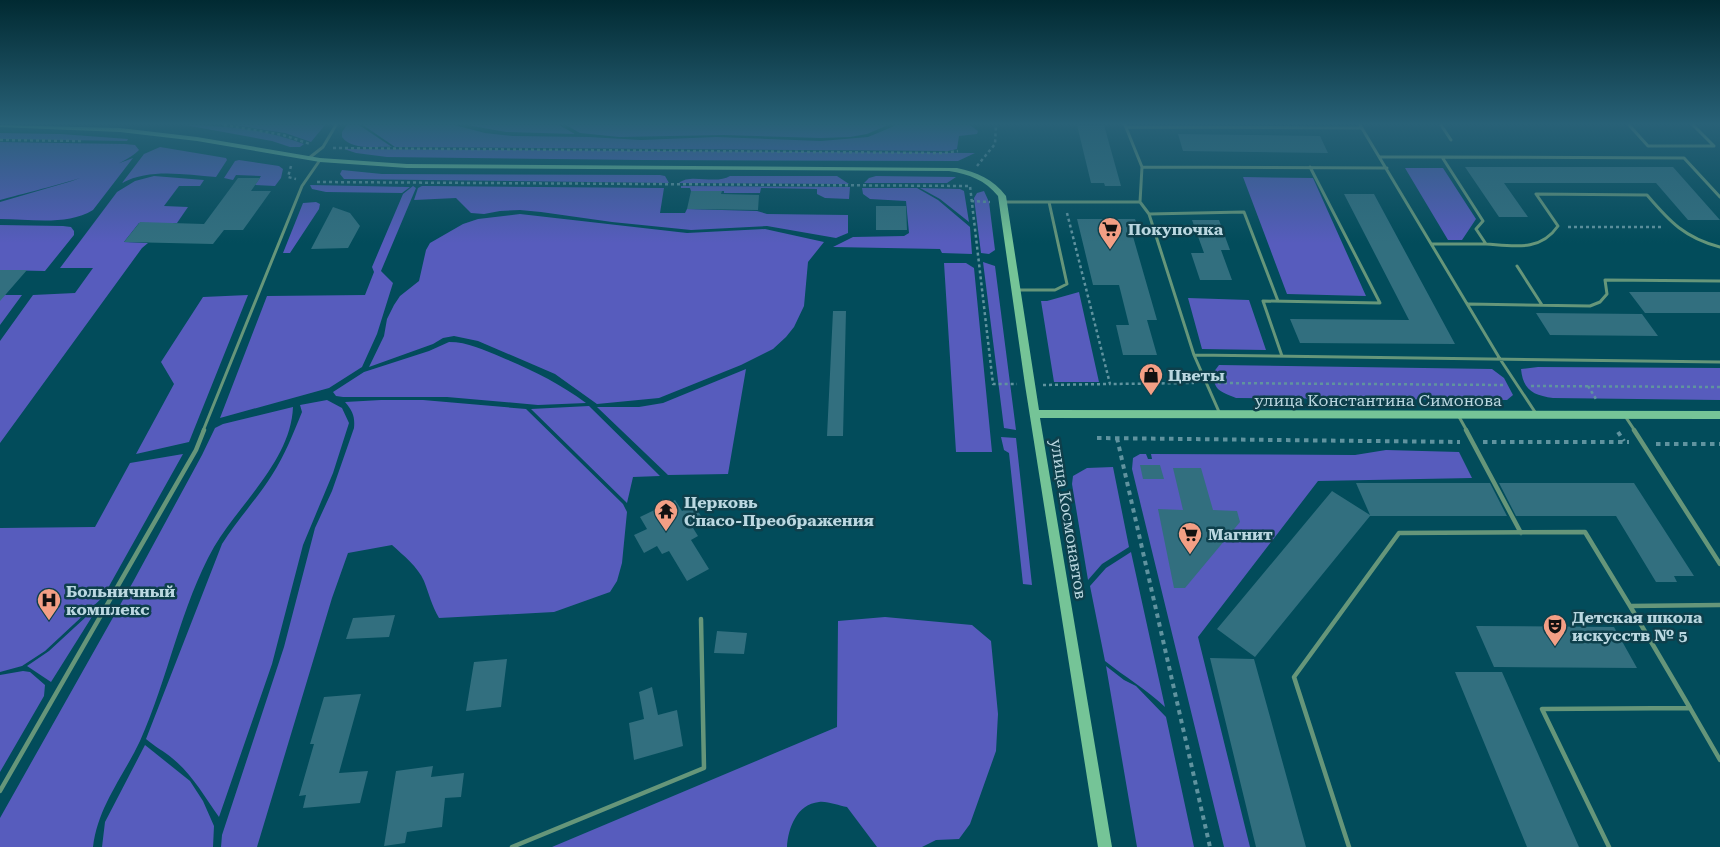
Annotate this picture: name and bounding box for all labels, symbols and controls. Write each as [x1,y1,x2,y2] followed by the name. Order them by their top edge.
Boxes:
[1097,216,1123,250] supermarket icon: Покупочка
[1128,220,1224,239] place label: Покупочка
[1138,362,1164,396] shop icon: Цветы
[1168,366,1225,385] place label: Цветы
[1254,391,1502,410] street label: улица Константина Симонова
[1046,438,1091,600] street label: улица Космонавтов
[684,493,874,530] place label: Церковь Спасо-Преображения
[653,498,679,532] temple icon: Церковь Спасо-Преображения
[1177,521,1203,555] supermarket icon: Магнит
[1208,525,1273,544] place label: Магнит
[66,582,175,619] place label: Больничный комплекс
[36,587,62,621] hospital icon: Больничный комплекс
[1572,608,1703,645] place label: Детская школа искусств № 5
[1542,613,1568,647] theatre icon: Детская школа искусств № 5

